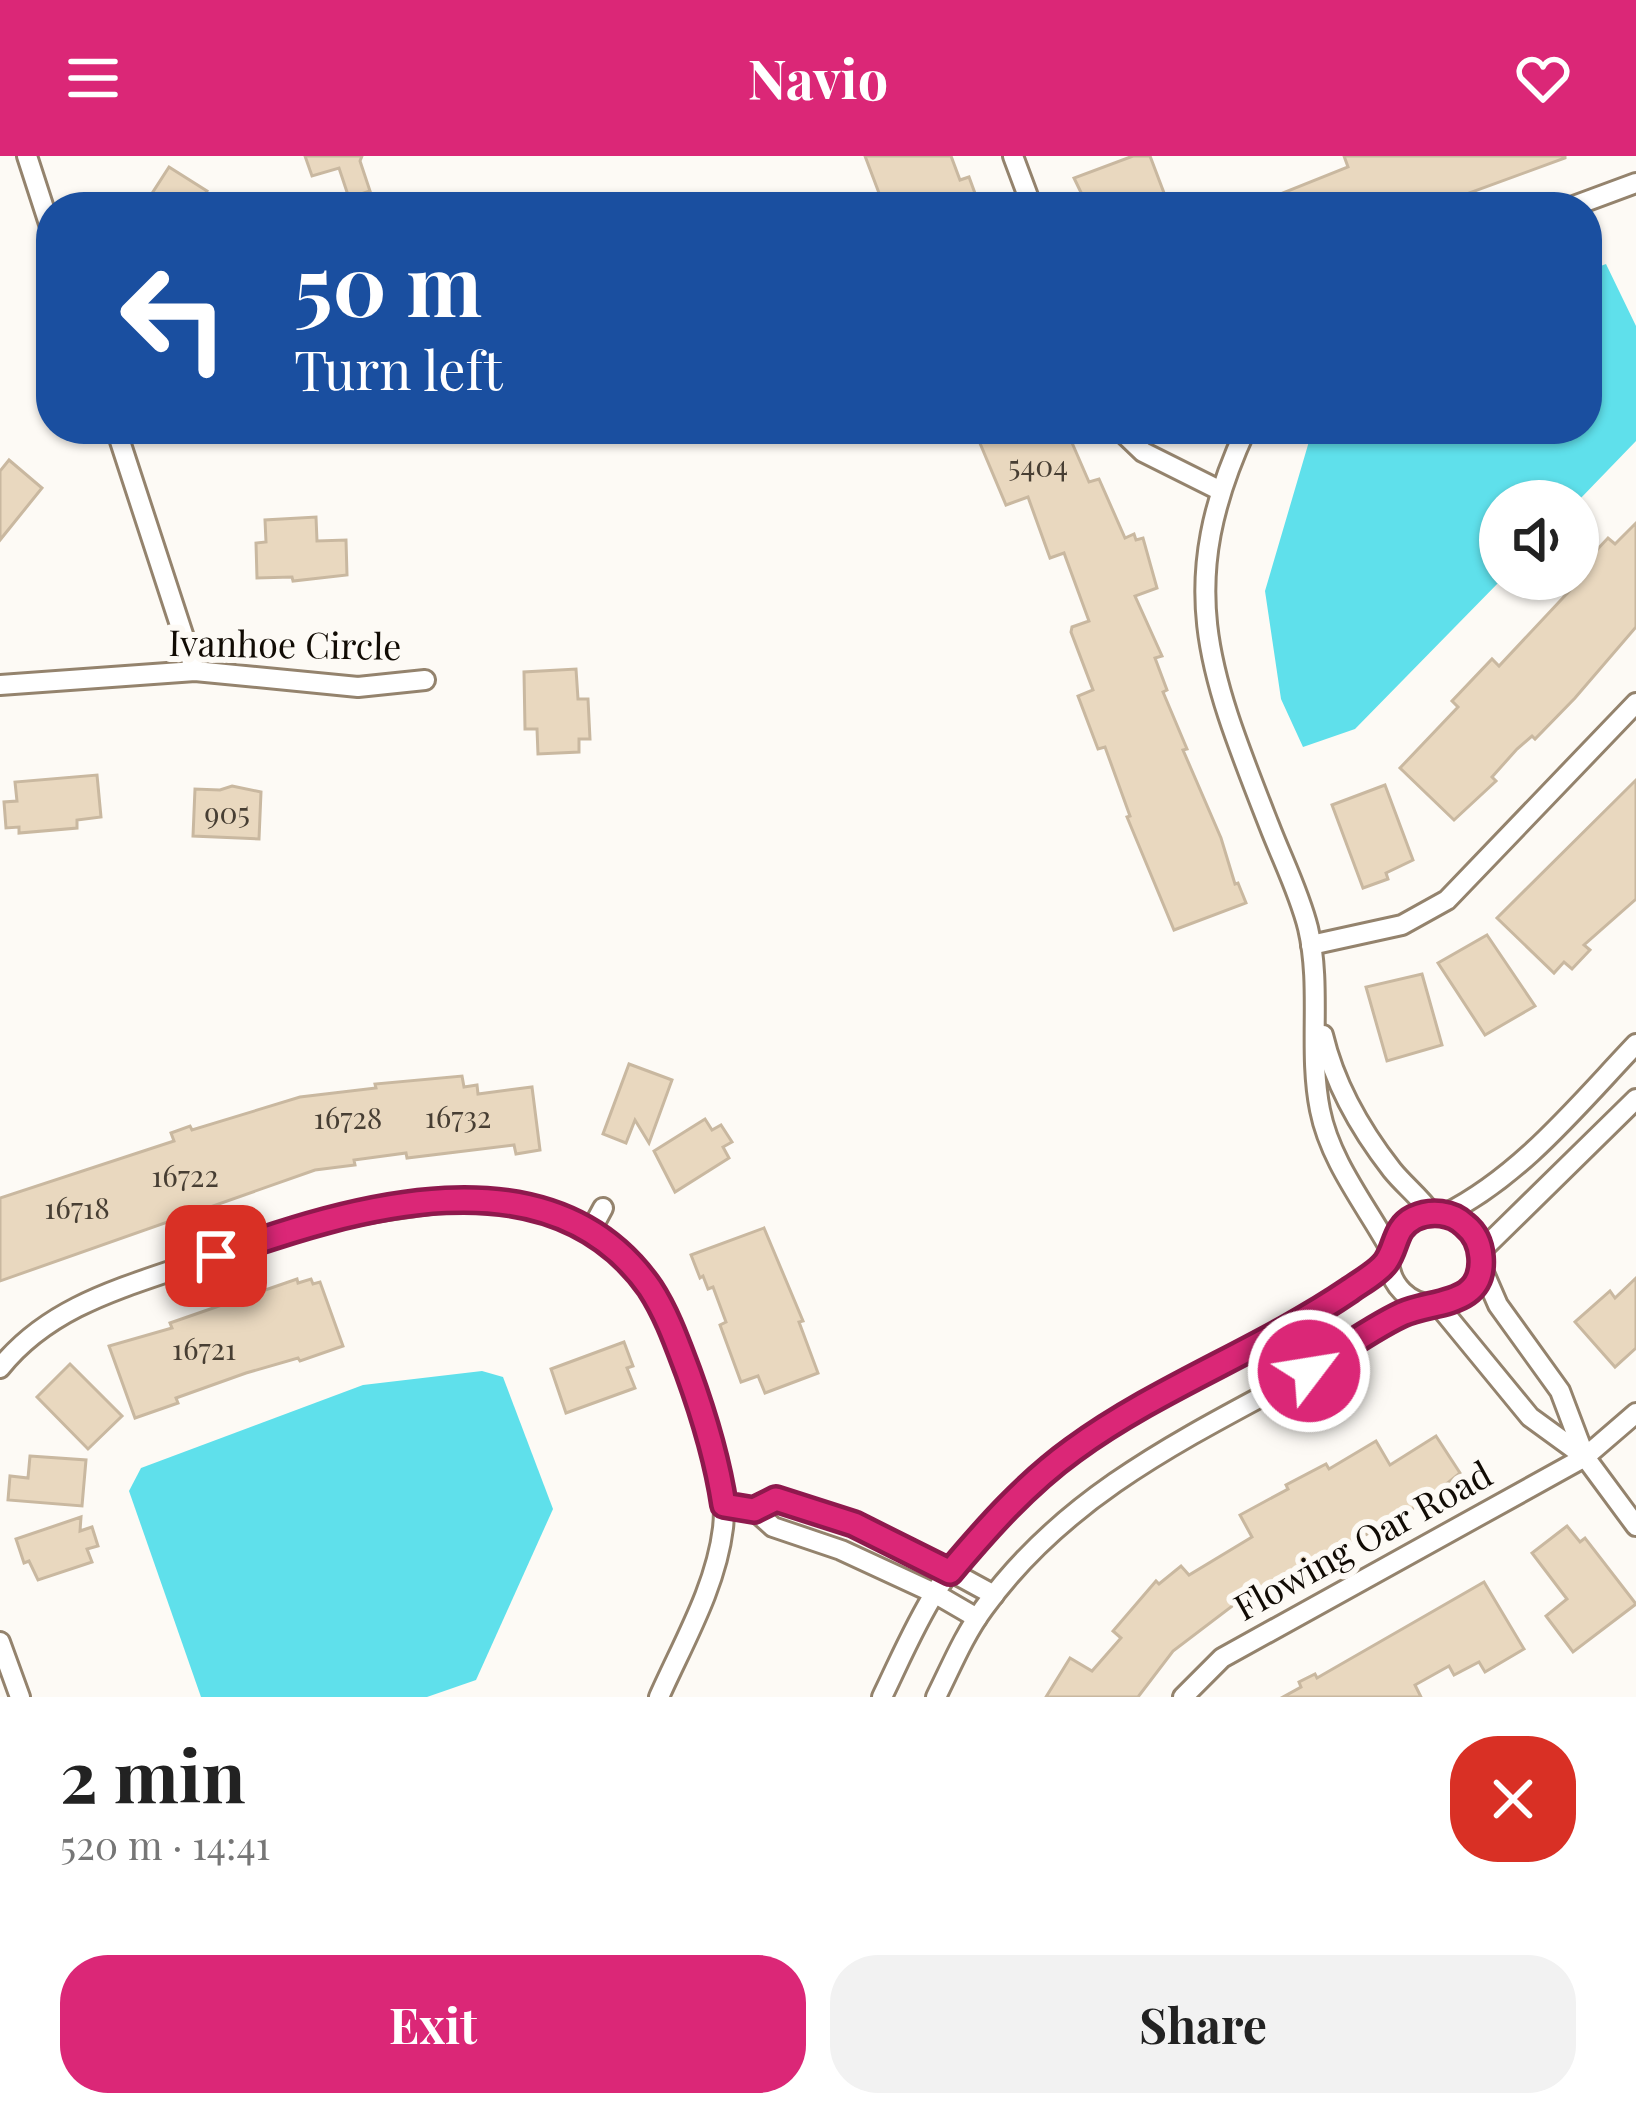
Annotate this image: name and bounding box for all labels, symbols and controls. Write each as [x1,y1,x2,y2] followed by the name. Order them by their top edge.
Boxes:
[748,42,888,114] text: Navio
[60,45,126,111] icon: menu
[1510,45,1576,111] icon: heart
[294,226,482,338] text: 50 m
[96,240,252,396] icon: left
[294,333,503,405] text: Turn left
[1008,445,1068,485] house number: 5404
[1479,480,1599,600] map controls
[1479,480,1599,600] button: sound
[168,617,402,669] street label: Ivanhoe Circle
[204,792,250,832] house number: 905
[425,1096,491,1136] house number: 16732
[314,1097,382,1137] house number: 16728
[151,1155,219,1195] house number: 16722
[44,1187,110,1227] house number: 16718
[165,1205,267,1307] pin
[183,1223,249,1289] icon: arrive
[1246,1308,1372,1434] position arrow
[172,1328,236,1368] house number: 16721
[1225,1448,1500,1630] street label: Flowing Oar Road
[60,1725,246,1821] text: 2 min
[1450,1736,1576,1862] button: close
[60,1818,270,1870] text: 520 m · 14:41
[60,1955,806,2093] button: Exit
[830,1955,1576,2093] button: Share

